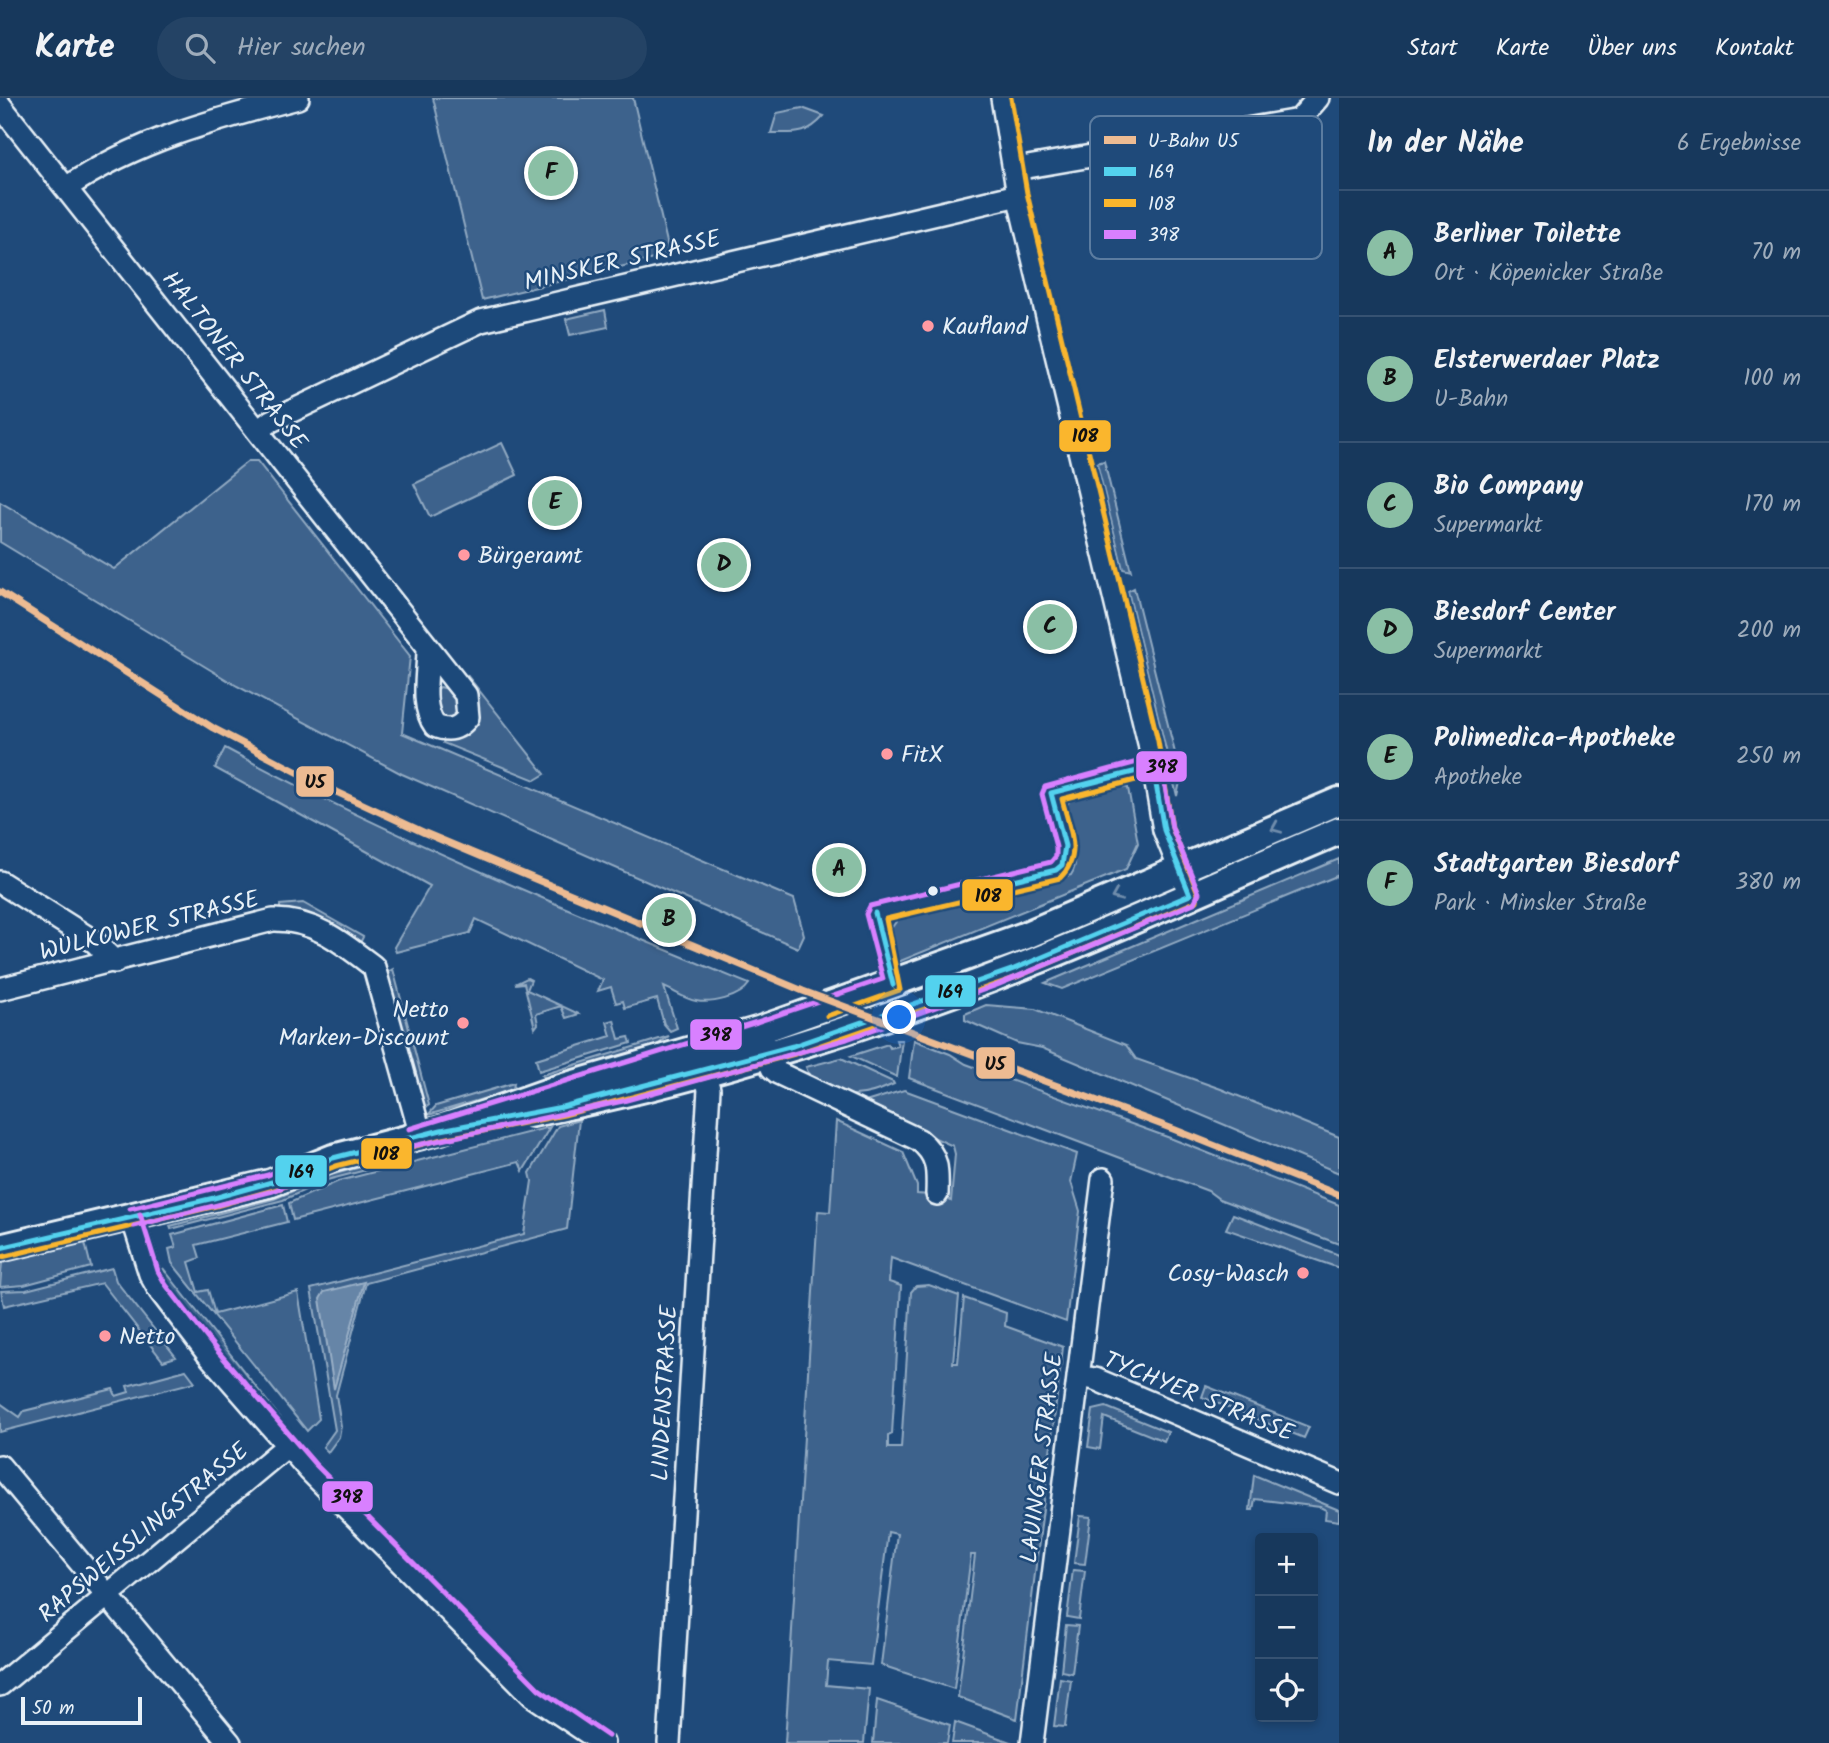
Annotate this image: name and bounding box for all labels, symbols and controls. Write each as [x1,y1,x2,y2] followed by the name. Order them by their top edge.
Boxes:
[157,17,647,80] search box
[35,22,115,75] text: Karte
[237,27,366,69] text: Hier suchen
[181,29,219,67] icon: search
[1407,29,1458,68] text: Start
[1496,29,1549,68] text: Karte
[1587,29,1677,68] text: Über uns
[1715,29,1794,68] text: Kontakt
[1090,116,1322,259] legend
[1367,120,1524,168] text: In der Nähe
[1677,126,1801,162] text: 6 Ergebnisse
[1148,127,1240,157] text: U-Bahn U5
[528,147,574,199] pin: F
[1148,158,1174,188] text: 169
[1148,190,1175,220] text: 108
[1434,214,1621,256] text: Berliner Toilette
[520,220,726,303] street label: MINSKER STRASSE
[1148,221,1180,251] text: 398
[1383,235,1397,271] text: A
[1751,235,1801,271] text: 70 m
[1434,256,1663,292] text: Ort · Köpenicker Straße
[151,263,317,460] street label: HALTONER STRASSE
[942,308,1029,347] place label: Kaufland
[920,318,936,334] marker: Kaufland
[1434,340,1660,382] text: Elsterwerdaer Platz
[1383,361,1397,397] text: B
[1743,361,1801,397] text: 100 m
[1434,382,1508,418] text: U-Bahn
[1058,419,1112,453] line badge: 108
[1072,422,1099,452] text: 108
[1434,466,1583,508] text: Bio Company
[532,477,578,529] pin: E
[1383,487,1397,523] text: C
[1744,487,1801,523] text: 170 m
[1434,508,1543,544] text: Supermarkt
[478,537,583,576] place label: Bürgeramt
[701,539,747,591] pin: D
[456,547,472,563] marker: Bürgeramt
[1434,592,1615,634] text: Biesdorf Center
[1027,601,1073,653] pin: C
[1382,613,1398,649] text: D
[1737,613,1801,649] text: 200 m
[1434,634,1543,670] text: Supermarkt
[1434,718,1675,760] text: Polimedica-Apotheke
[901,736,945,775] place label: FitX
[1384,739,1396,775] text: E
[1736,739,1801,775] text: 250 m
[879,746,895,762] marker: FitX
[1135,750,1188,783] line badge: 398
[1145,753,1178,783] text: 398
[1434,760,1522,796] text: Apotheke
[295,765,335,798] line badge: U5
[305,768,327,798] text: U5
[1271,820,1283,834] one-way arrow
[816,844,862,896] pin: A
[1434,844,1678,886] text: Stadtgarten Biesdorf
[1384,865,1396,901] text: F
[1735,865,1801,901] text: 380 m
[961,878,1014,912] line badge: 108
[35,880,264,973] street label: WULKOWER STRASSE
[975,882,1002,912] text: 108
[926,884,940,898] unlabelled marker
[1434,886,1647,922] text: Park · Minsker Straße
[1111,888,1123,902] one-way arrow
[646,894,692,946] pin: B
[924,974,977,1008] line badge: 169
[937,978,963,1008] text: 169
[278,991,450,1058] place label: Netto Marken-Discount
[882,1000,916,1034] your location
[455,1015,471,1031] marker: Netto Marken-Discount
[689,1018,743,1051] line badge: 398
[699,1021,732,1051] text: 398
[975,1046,1016,1080] line badge: U5
[985,1050,1007,1080] text: U5
[360,1137,413,1170] line badge: 108
[373,1140,400,1170] text: 108
[274,1154,328,1188] line badge: 169
[288,1158,314,1188] text: 169
[1167,1255,1289,1294] place label: Cosy-Wasch
[1295,1265,1311,1281] marker: Cosy-Wasch
[641,1303,690,1482] street label: LINDENSTRASSE
[119,1318,176,1357] place label: Netto
[97,1328,113,1344] marker: Netto
[1097,1341,1300,1454] street label: TYCHYER STRASSE
[1010,1350,1075,1566] street label: LAUINGER STRASSE
[30,1432,259,1633] street label: RAPSWEISSLINGSTRASSE
[321,1480,374,1513] line badge: 398
[330,1483,363,1513] text: 398
[1255,1533,1318,1722] map controls
[1255,1533,1318,1596] button: +
[1255,1596,1318,1659] button: −
[1255,1659,1318,1722] button: locate
[21,1694,142,1726] scale bar
[32,1694,74,1724] text: 50 m

